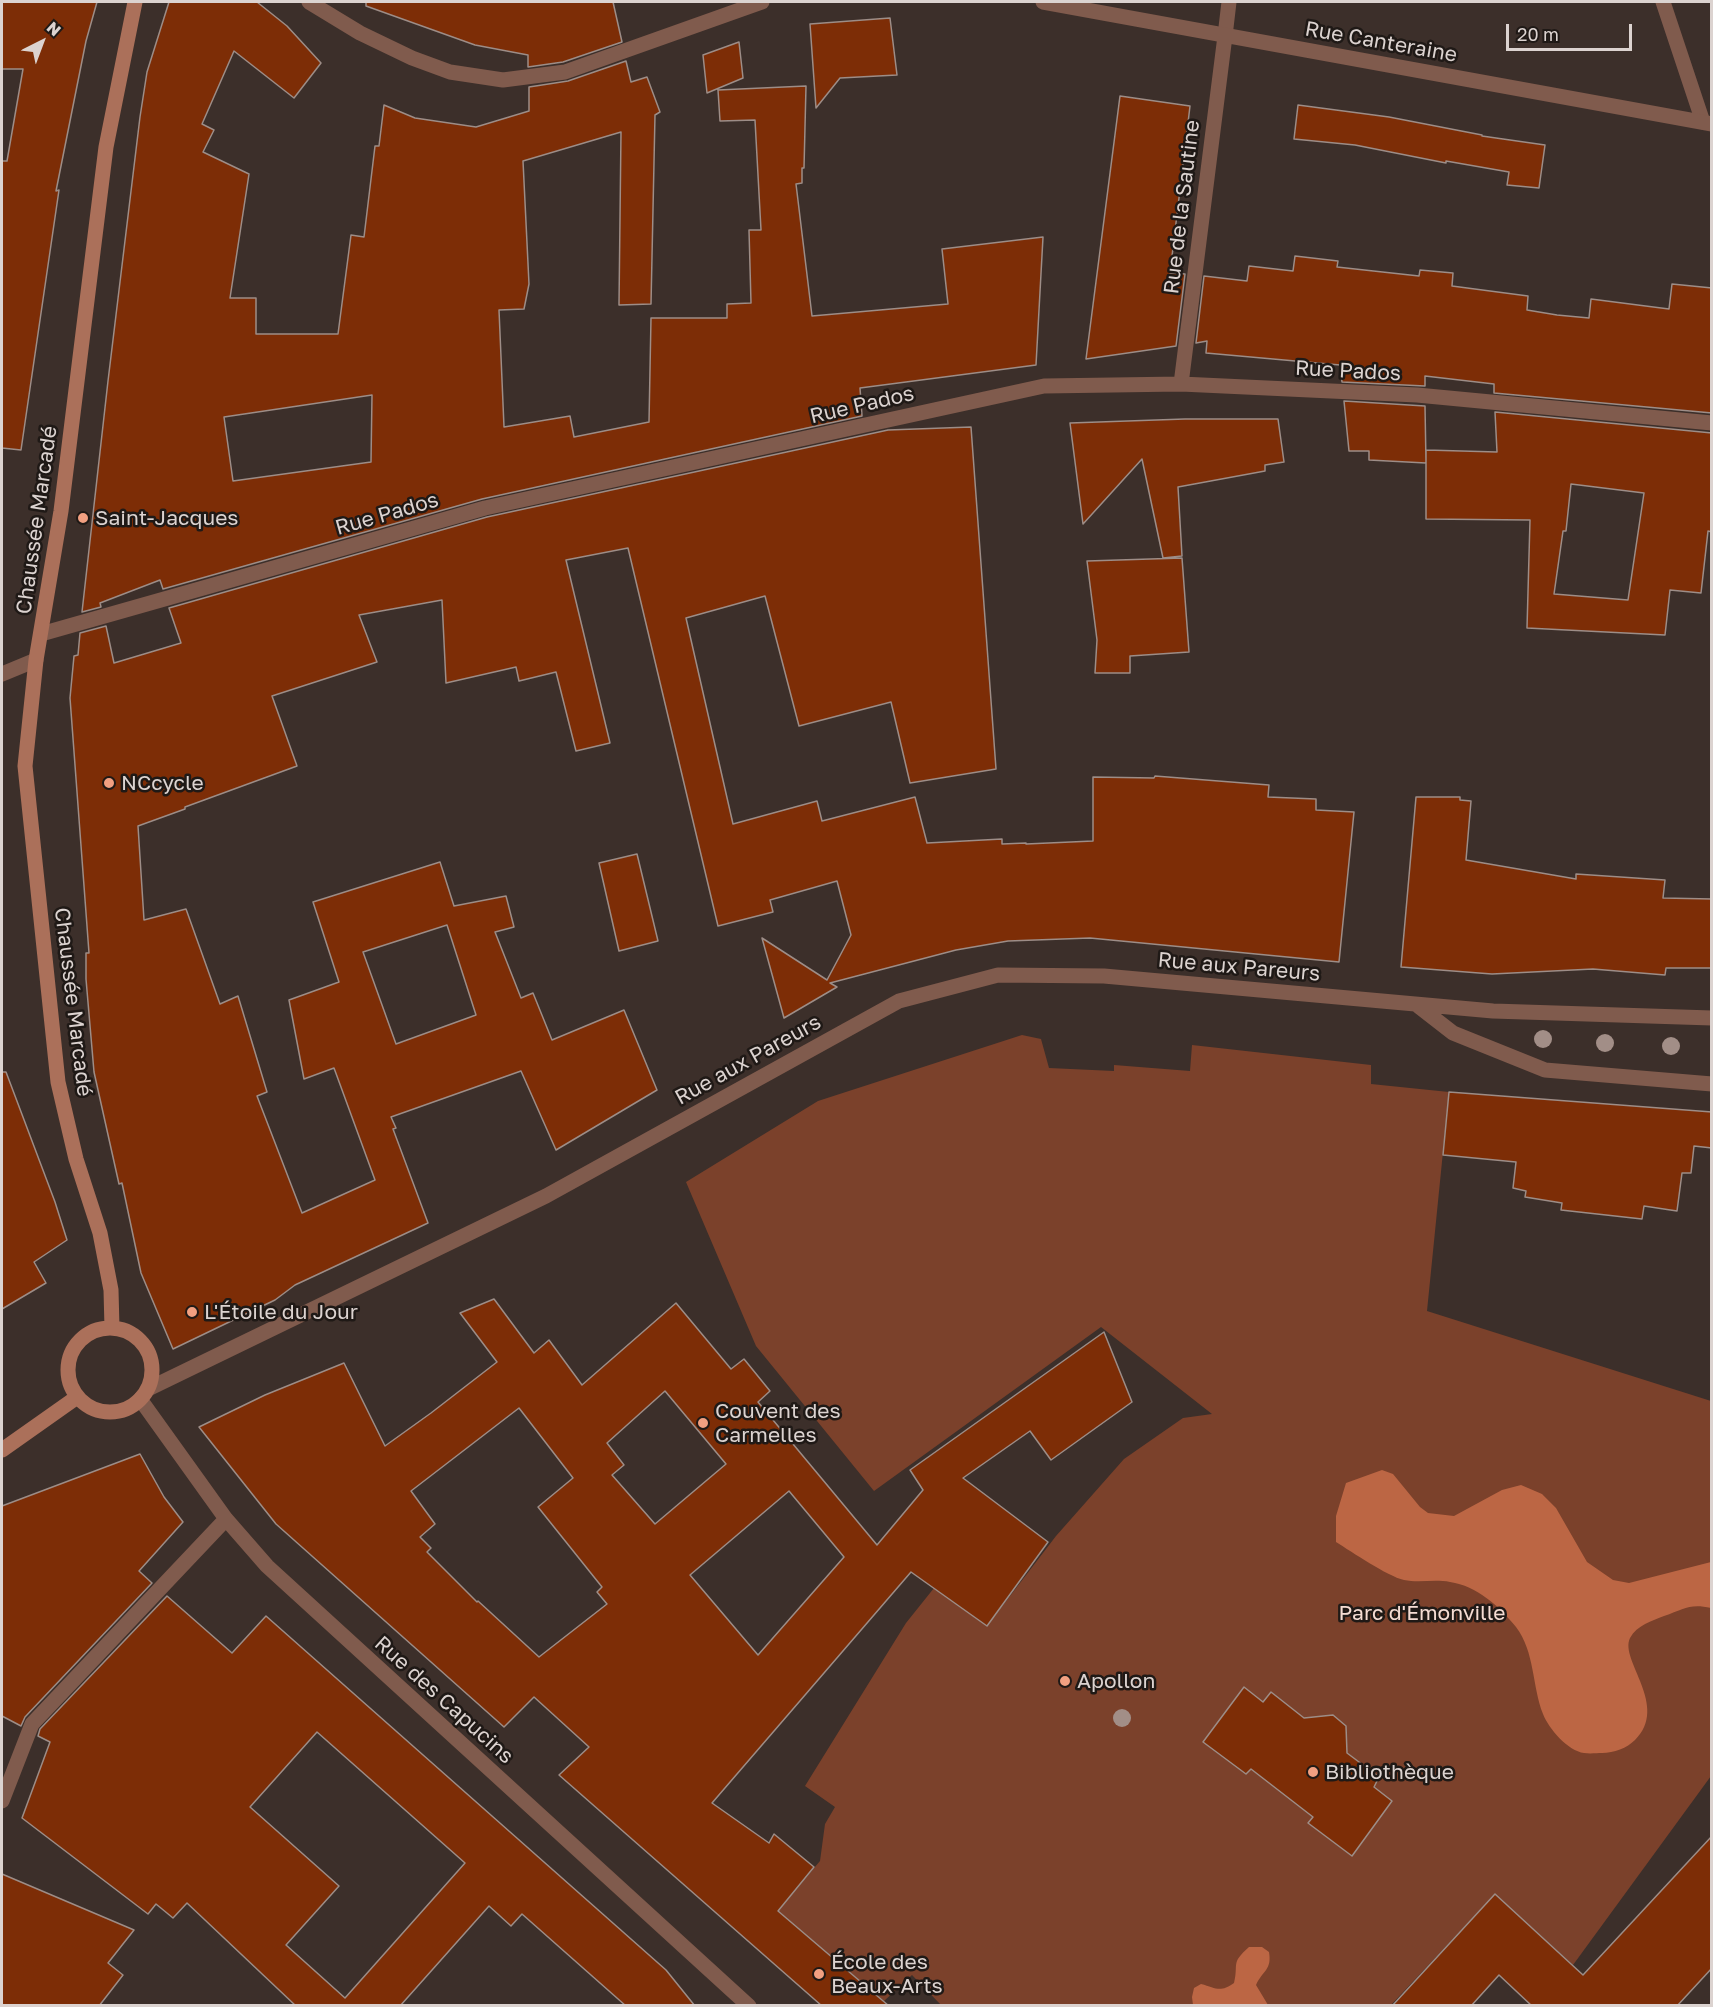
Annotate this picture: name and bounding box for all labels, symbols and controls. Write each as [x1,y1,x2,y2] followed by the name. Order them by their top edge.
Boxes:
[12,12,72,72] north arrow
[1509,12,1635,50] scale bar
[1303,16,1459,68] street label: Rue Canteraine
[43,17,65,40] text: N
[1517,23,1559,45] text: 20 m
[1159,118,1205,296] street label: Rue de la Sautine
[1294,356,1402,386] street label: Rue Pados
[807,381,917,429] street label: Rue Pados
[11,424,63,616] street label: Chaussée Marcadé
[333,487,441,541] street label: Rue Pados
[95,505,238,531] place label: Saint-Jacques
[76,511,90,525] marker: Saint-Jacques
[121,770,204,796] place label: NCcycle
[102,776,116,790] marker: NCcycle
[49,906,97,1098] street label: Chaussée Marcadé
[1157,947,1321,987] street label: Rue aux Pareurs
[671,1009,825,1111] street label: Rue aux Pareurs
[204,1299,358,1325] place label: L'Étoile du Jour
[185,1305,199,1319] marker: L'Étoile du Jour
[715,1398,841,1448] place label: Couvent des Carmelles
[696,1416,710,1430] marker: Couvent des Carmelles
[1339,1600,1505,1626] park label: Parc d'Émonville
[369,1631,519,1769] street label: Rue des Capucins
[1077,1668,1155,1694] place label: Apollon
[1058,1674,1072,1688] marker: Apollon
[1325,1759,1454,1785] place label: Bibliothèque
[1306,1765,1320,1779] marker: Bibliothèque
[831,1949,943,1999] place label: École des Beaux-Arts
[812,1967,826,1981] marker: École des Beaux-Arts

